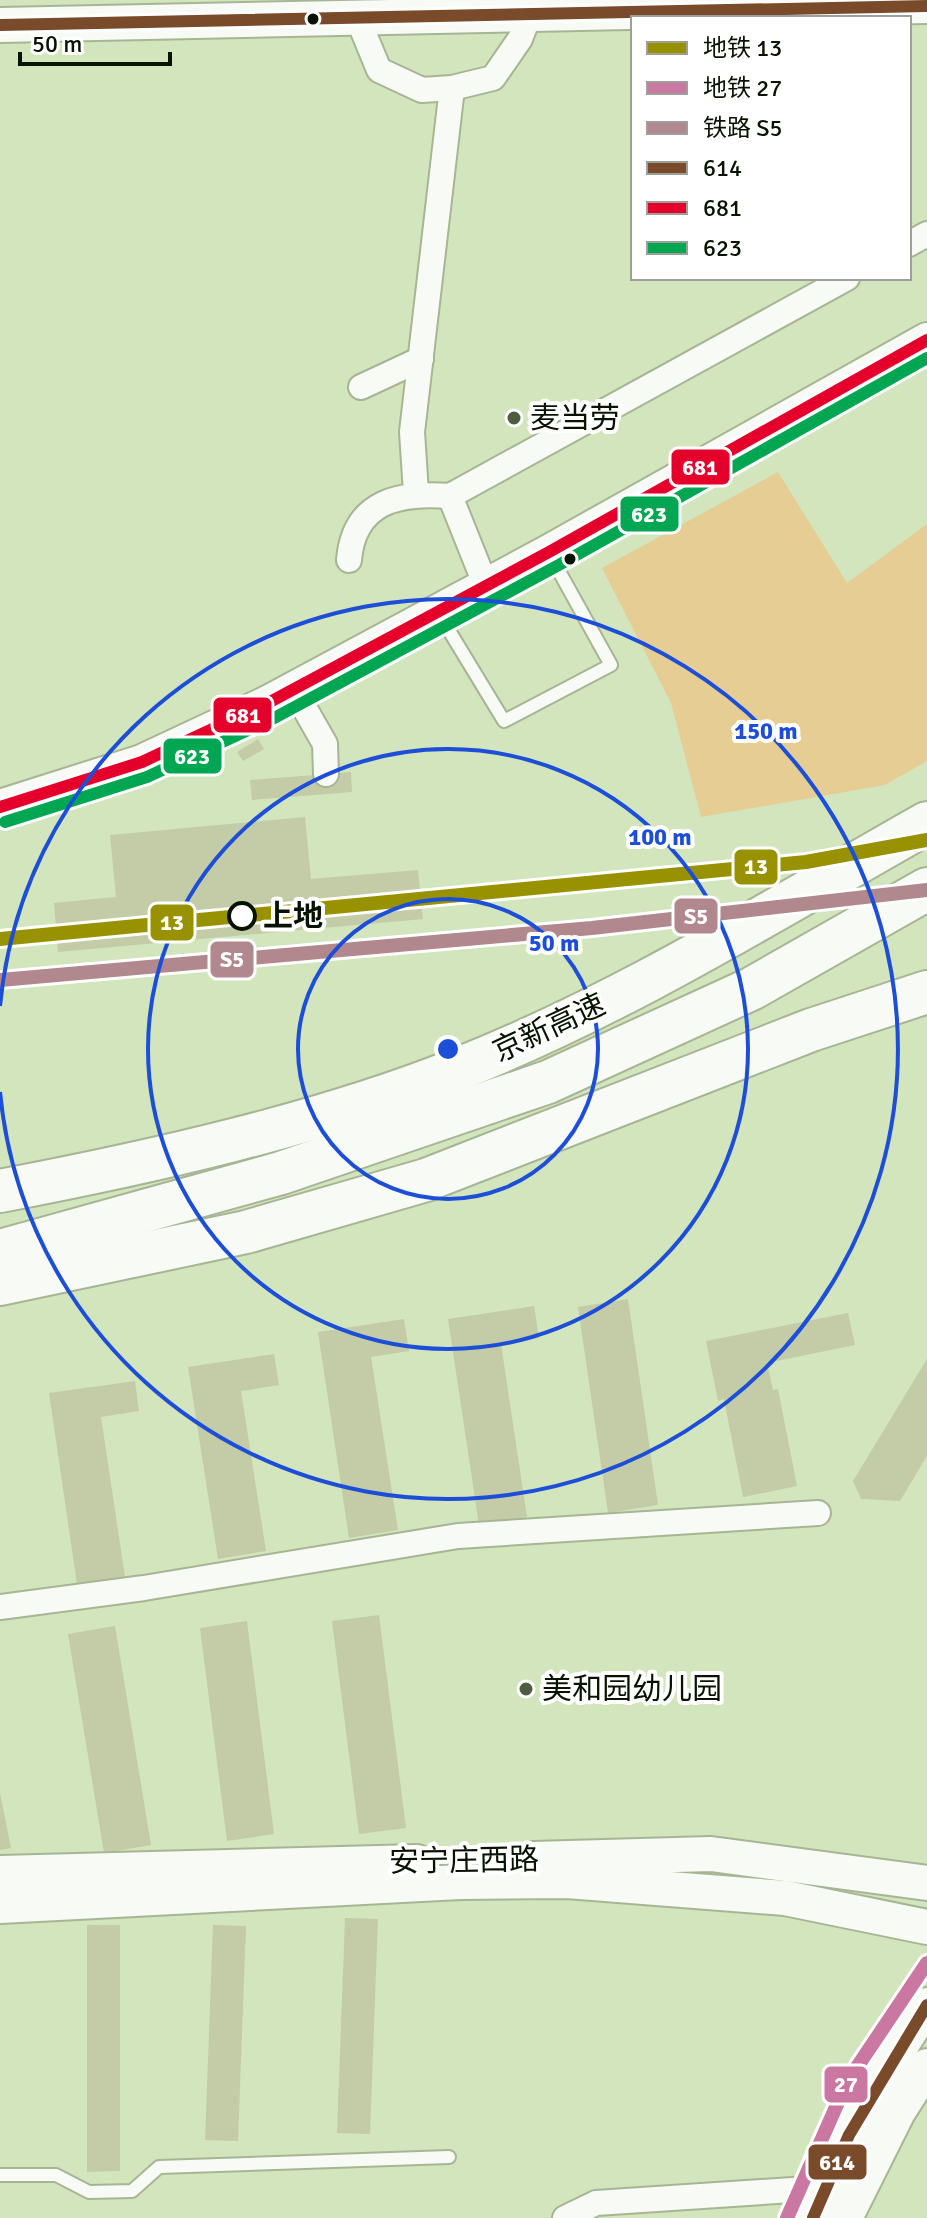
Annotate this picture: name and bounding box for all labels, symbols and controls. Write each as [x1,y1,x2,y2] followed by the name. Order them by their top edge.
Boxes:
[305,11,321,27] unlabelled marker
[20,16,170,66] scale bar
[631,16,911,280] legend
[32,29,82,59] text: 50 m
[703,33,782,63] text: 地铁 13
[703,73,782,103] text: 地铁 27
[703,113,783,143] text: 铁路 S5
[703,153,742,183] text: 614
[703,193,742,223] text: 681
[703,233,742,263] text: 623
[530,400,620,437] place label: 麦当劳
[505,409,523,427] marker: 麦当劳
[670,448,731,486] line badge: 681
[682,454,718,481] text: 681
[619,495,680,533] line badge: 623
[631,501,667,528] text: 623
[562,551,578,567] unlabelled marker
[212,696,273,734] line badge: 681
[225,702,261,729] text: 681
[734,716,798,746] text: 150 m
[162,737,223,775] line badge: 623
[174,743,210,770] text: 623
[628,822,692,852] text: 100 m
[733,848,779,886] line badge: 13
[744,853,768,880] text: 13
[673,897,719,935] line badge: S5
[263,898,323,935] place label: 上地
[228,902,256,930] marker: 上地
[149,903,195,942] line badge: 13
[684,903,708,930] text: S5
[160,909,184,936] text: 13
[529,928,579,958] text: 50 m
[209,940,255,979] line badge: S5
[220,946,244,973] text: S5
[487,986,611,1070] street label: 京新高速
[434,1035,462,1063] centre of rings
[542,1671,722,1708] place label: 美和园幼儿园
[517,1680,535,1698] marker: 美和园幼儿园
[389,1841,539,1881] street label: 安宁庄西路
[823,2065,869,2104] line badge: 27
[834,2071,858,2098] text: 27
[807,2143,868,2181] line badge: 614
[819,2149,855,2176] text: 614

